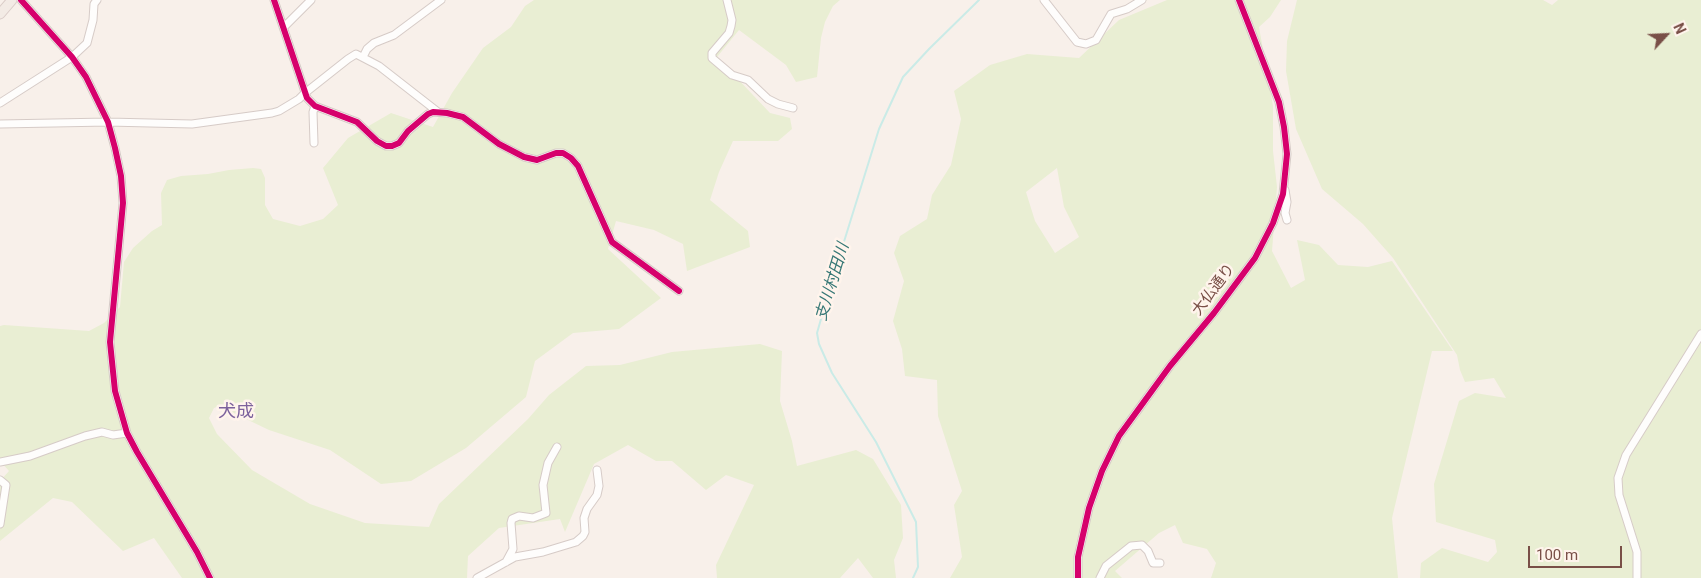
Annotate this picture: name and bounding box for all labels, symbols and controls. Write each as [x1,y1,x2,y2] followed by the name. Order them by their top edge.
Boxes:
[1641,10,1691,60] north arrow
[1670,21,1689,37] text: N
[812,241,854,323] water label: 支川村田川
[1189,261,1239,319] street label: 大仏通り
[218,401,254,423] district label: 犬成
[1531,536,1625,568] scale bar
[1536,546,1578,564] text: 100 m

